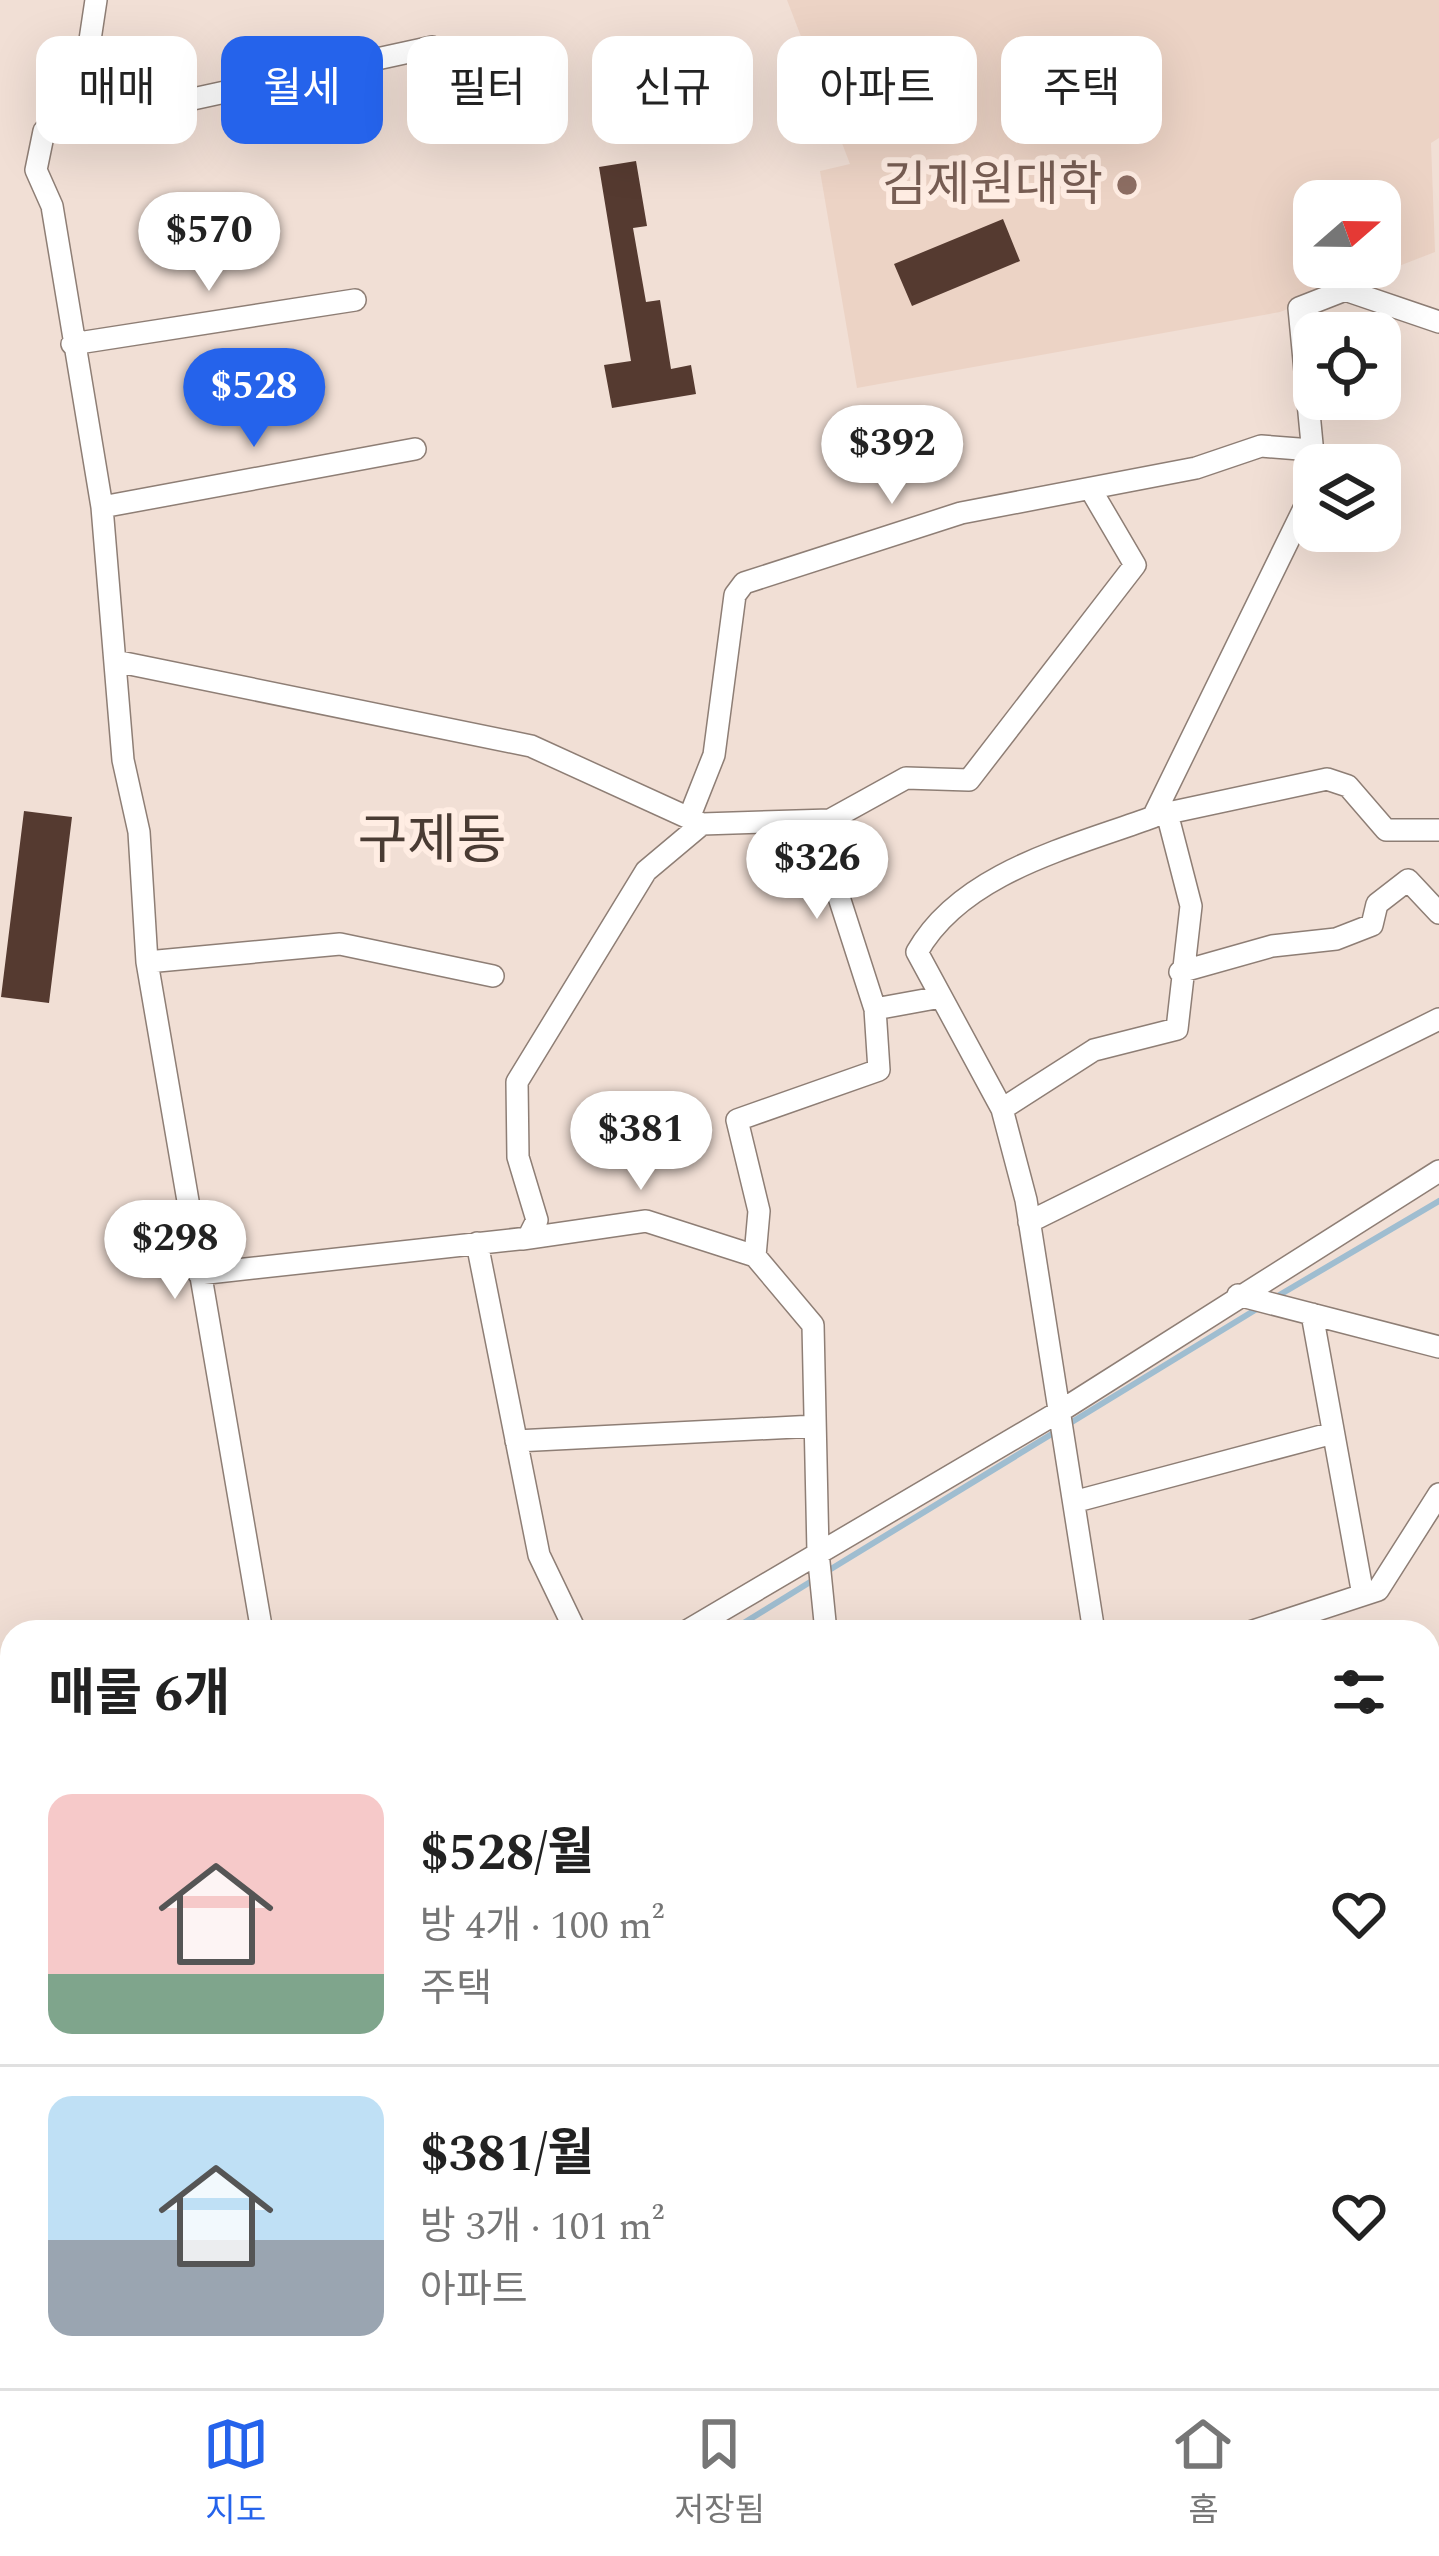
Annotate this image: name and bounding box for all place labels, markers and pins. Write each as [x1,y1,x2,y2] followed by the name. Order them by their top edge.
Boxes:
[882,149,1103,222] place label: 김제원대학
[1114,172,1140,198] marker: 김제원대학
[138,192,280,294] pin: $570
[183,348,325,450] pin: $528
[821,405,963,507] pin: $392
[746,820,888,922] pin: $326
[570,1091,712,1193] pin: $381
[104,1200,246,1302] pin: $298

